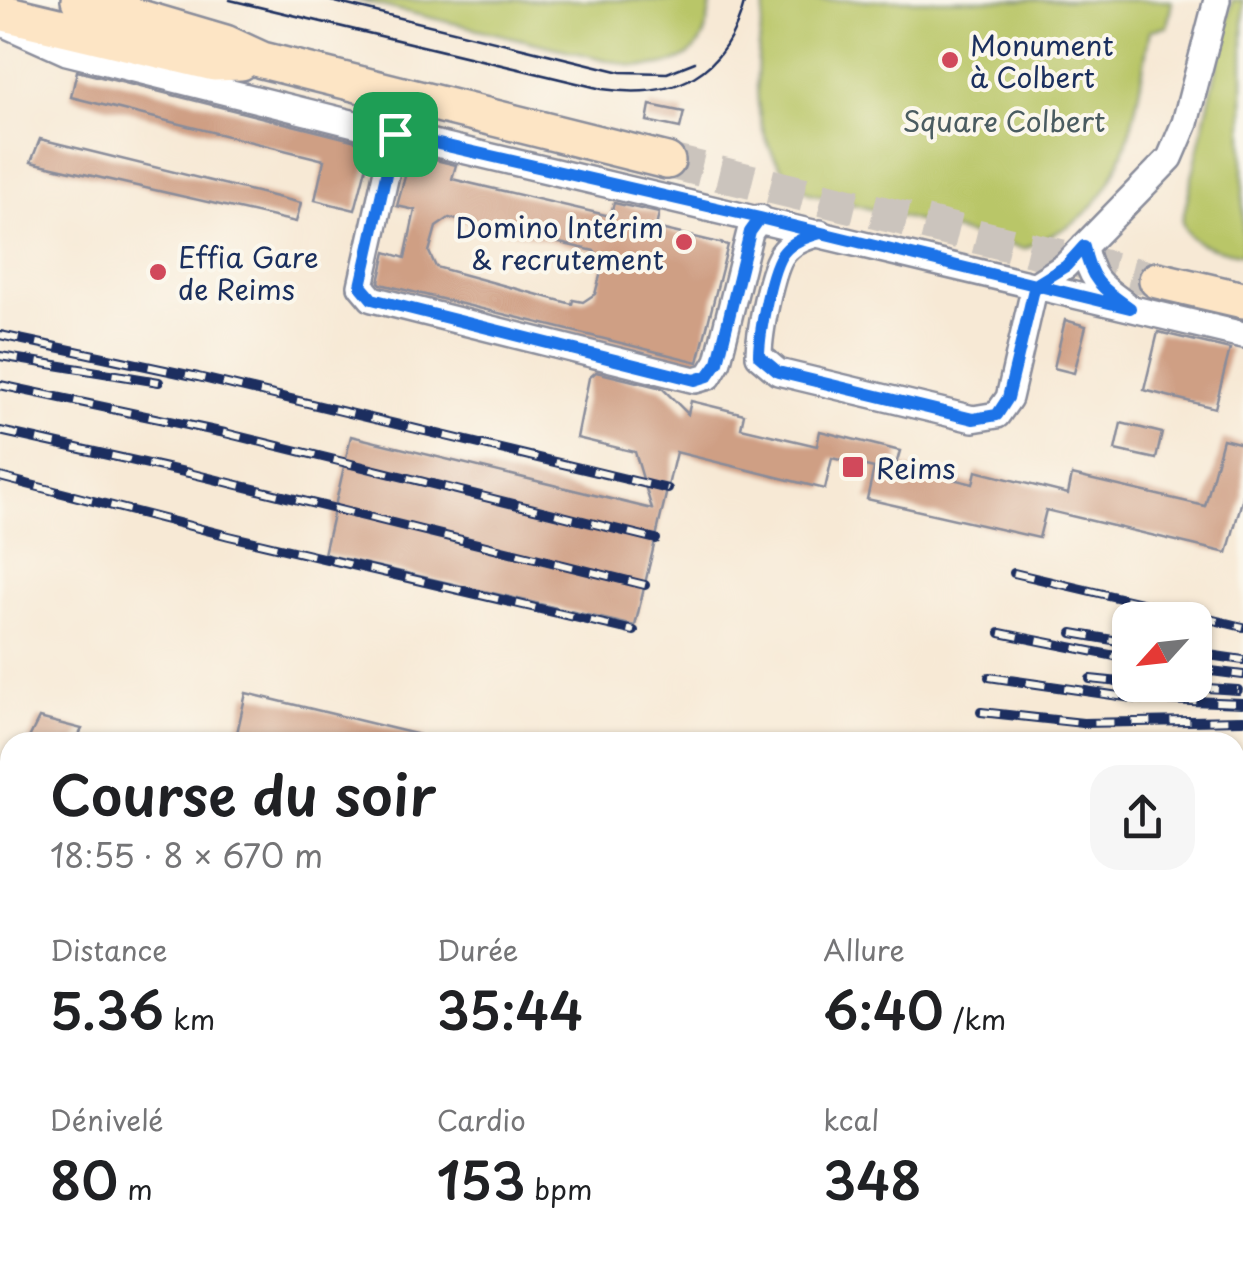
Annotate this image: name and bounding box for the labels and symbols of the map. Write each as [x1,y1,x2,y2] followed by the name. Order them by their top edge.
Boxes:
[970,23,1114,98] place label: Monument à Colbert
[939,49,961,71] marker: Monument à Colbert
[353,92,438,177] pin
[902,99,1106,142] park label: Square Colbert
[455,205,664,280] place label: Domino Intérim & recrutement
[673,231,695,253] marker: Domino Intérim & recrutement
[178,235,319,310] place label: Effia Gare de Reims
[147,261,169,283] marker: Effia Gare de Reims
[876,446,956,489] place label: Reims
[840,454,866,480] marker: Reims
[1112,602,1212,702] north arrow

